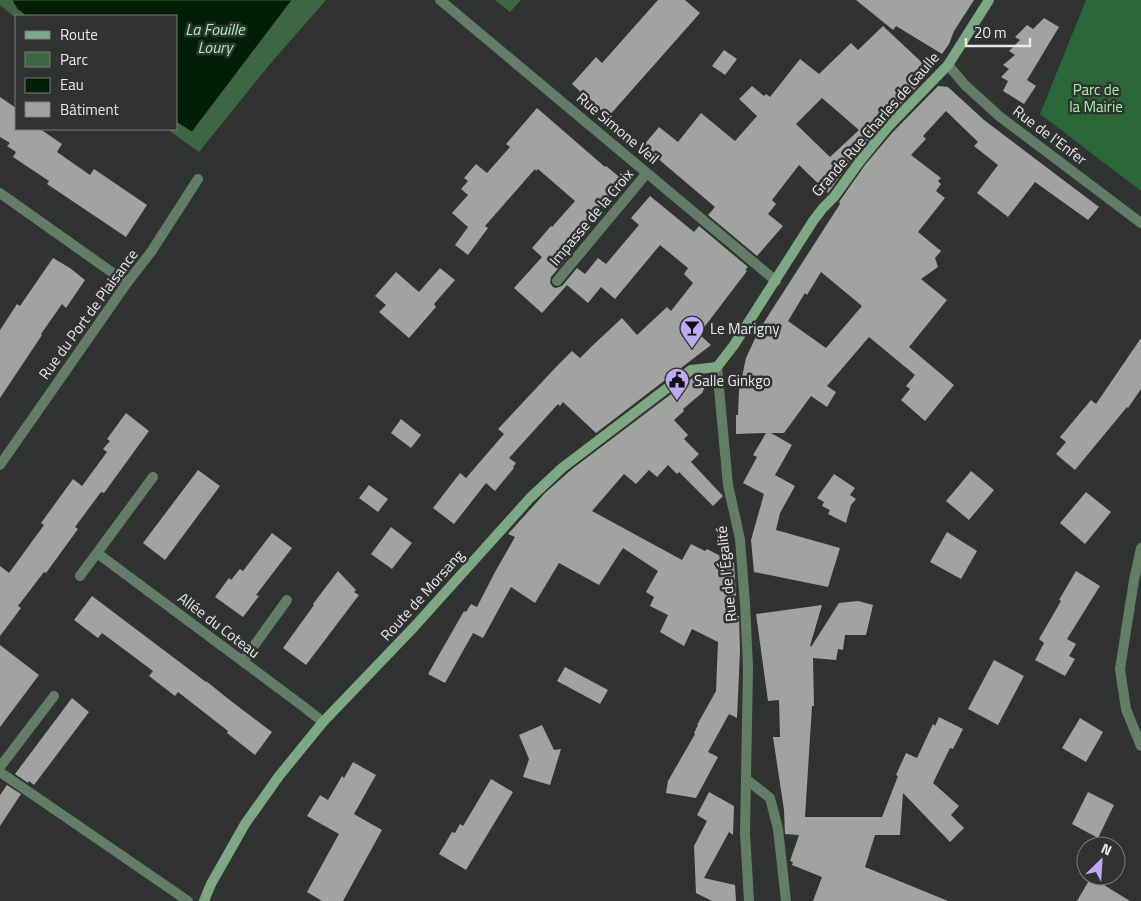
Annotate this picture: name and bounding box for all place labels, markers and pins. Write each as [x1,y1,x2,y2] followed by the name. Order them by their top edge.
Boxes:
[679,315,705,349] bar icon: Le Marigny
[710,317,780,340] place label: Le Marigny
[664,367,690,401] public building icon: Salle Ginkgo
[694,369,771,392] place label: Salle Ginkgo

